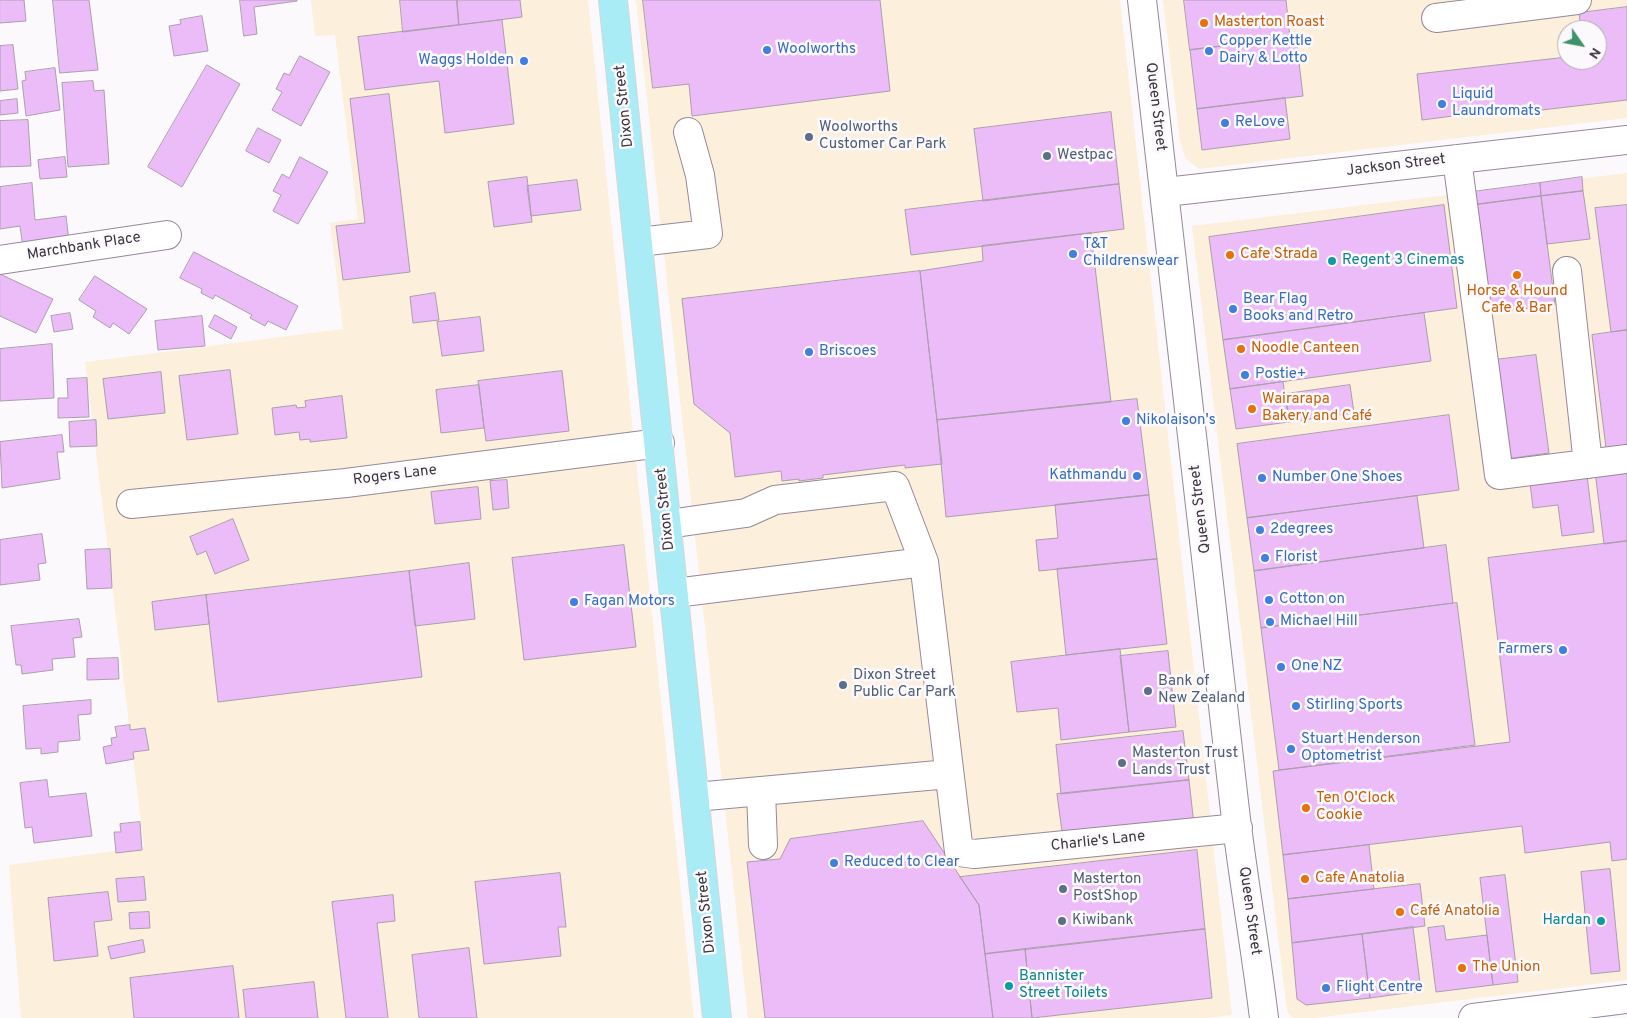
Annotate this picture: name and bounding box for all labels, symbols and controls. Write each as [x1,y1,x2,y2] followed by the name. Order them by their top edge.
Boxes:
[1214,14,1325,32] place label: Masterton Roast
[1198,17,1210,29] marker: Masterton Roast
[1557,20,1607,70] north arrow
[1219,33,1312,68] place label: Copper Kettle Dairy & Lotto
[777,41,856,59] place label: Woolworths
[761,44,773,56] marker: Woolworths
[1584,44,1604,62] text: N
[1203,45,1215,57] marker: Copper Kettle Dairy & Lotto
[418,52,514,70] place label: Waggs Holden
[518,55,530,67] marker: Waggs Holden
[1141,62,1169,152] street label: Queen Street
[612,64,638,148] street label: Dixon Street
[1452,86,1541,121] place label: Liquid Laundromats
[1436,98,1448,110] marker: Liquid Laundromats
[1235,114,1285,132] place label: ReLove
[1219,117,1231,129] marker: ReLove
[819,119,946,154] place label: Woolworths Customer Car Park
[803,131,815,143] marker: Woolworths Customer Car Park
[1057,147,1113,165] place label: Westpac
[1041,150,1053,162] marker: Westpac
[1345,151,1447,181] street label: Jackson Street
[26,229,142,265] street label: Marchbank Place
[1083,236,1179,271] place label: T&T Childrenswear
[1240,246,1318,264] place label: Cafe Strada
[1067,248,1079,260] marker: T&T Childrenswear
[1224,249,1236,261] marker: Cafe Strada
[1342,252,1465,270] place label: Regent 3 Cinemas
[1326,255,1338,267] marker: Regent 3 Cinemas
[1511,269,1523,281] marker: Horse & Hound Cafe & Bar
[1466,283,1568,318] place label: Horse & Hound Cafe & Bar
[1243,291,1353,326] place label: Bear Flag Books and Retro
[1227,303,1239,315] marker: Bear Flag Books and Retro
[1251,340,1359,358] place label: Noodle Canteen
[819,343,876,361] place label: Briscoes
[1235,343,1247,355] marker: Noodle Canteen
[803,346,815,358] marker: Briscoes
[1255,366,1307,384] place label: Postie+
[1239,369,1251,381] marker: Postie+
[1262,391,1372,426] place label: Wairarapa Bakery and Café
[1246,403,1258,415] marker: Wairarapa Bakery and Café
[1136,412,1216,430] place label: Nikolaison's
[1120,415,1132,427] marker: Nikolaison's
[352,462,438,490] street label: Rogers Lane
[1187,464,1215,554] street label: Queen Street
[653,467,679,551] street label: Dixon Street
[1049,467,1127,485] place label: Kathmandu
[1272,469,1403,487] place label: Number One Shoes
[1131,470,1143,482] marker: Kathmandu
[1256,472,1268,484] marker: Number One Shoes
[1270,521,1333,539] place label: 2degrees
[1254,524,1266,536] marker: 2degrees
[1275,549,1318,567] place label: Florist
[1259,552,1271,564] marker: Florist
[1279,591,1345,609] place label: Cotton on
[584,593,675,611] place label: Fagan Motors
[1263,594,1275,606] marker: Cotton on
[568,596,580,608] marker: Fagan Motors
[1280,613,1358,631] place label: Michael Hill
[1264,616,1276,628] marker: Michael Hill
[1498,641,1553,659] place label: Farmers
[1557,644,1569,656] marker: Farmers
[1291,658,1342,676] place label: One NZ
[1275,661,1287,673] marker: One NZ
[853,667,956,702] place label: Dixon Street Public Car Park
[1158,673,1245,708] place label: Bank of New Zealand
[837,679,849,691] marker: Dixon Street Public Car Park
[1142,685,1154,697] marker: Bank of New Zealand
[1306,697,1403,715] place label: Stirling Sports
[1290,700,1302,712] marker: Stirling Sports
[1301,731,1420,766] place label: Stuart Henderson Optometrist
[1285,743,1297,755] marker: Stuart Henderson Optometrist
[1132,745,1238,780] place label: Masterton Trust Lands Trust
[1116,757,1128,769] marker: Masterton Trust Lands Trust
[1316,790,1395,825] place label: Ten O'Clock Cookie
[1300,802,1312,814] marker: Ten O'Clock Cookie
[1050,828,1146,856] street label: Charlie's Lane
[844,854,960,872] place label: Reduced to Clear
[828,857,840,869] marker: Reduced to Clear
[1234,866,1264,956] street label: Queen Street
[694,870,720,954] street label: Dixon Street
[1315,870,1405,888] place label: Cafe Anatolia
[1073,871,1141,906] place label: Masterton PostShop
[1299,873,1311,885] marker: Cafe Anatolia
[1057,883,1069,895] marker: Masterton PostShop
[1410,903,1500,921] place label: Café Anatolia
[1394,906,1406,918] marker: Café Anatolia
[1072,912,1133,930] place label: Kiwibank
[1542,912,1591,930] place label: Hardan
[1056,915,1068,927] marker: Kiwibank
[1595,915,1607,927] marker: Hardan
[1472,959,1540,977] place label: The Union
[1456,962,1468,974] marker: The Union
[1019,968,1108,1003] place label: Bannister Street Toilets
[1336,979,1423,997] place label: Flight Centre
[1003,980,1015,992] marker: Bannister Street Toilets
[1320,982,1332,994] marker: Flight Centre

